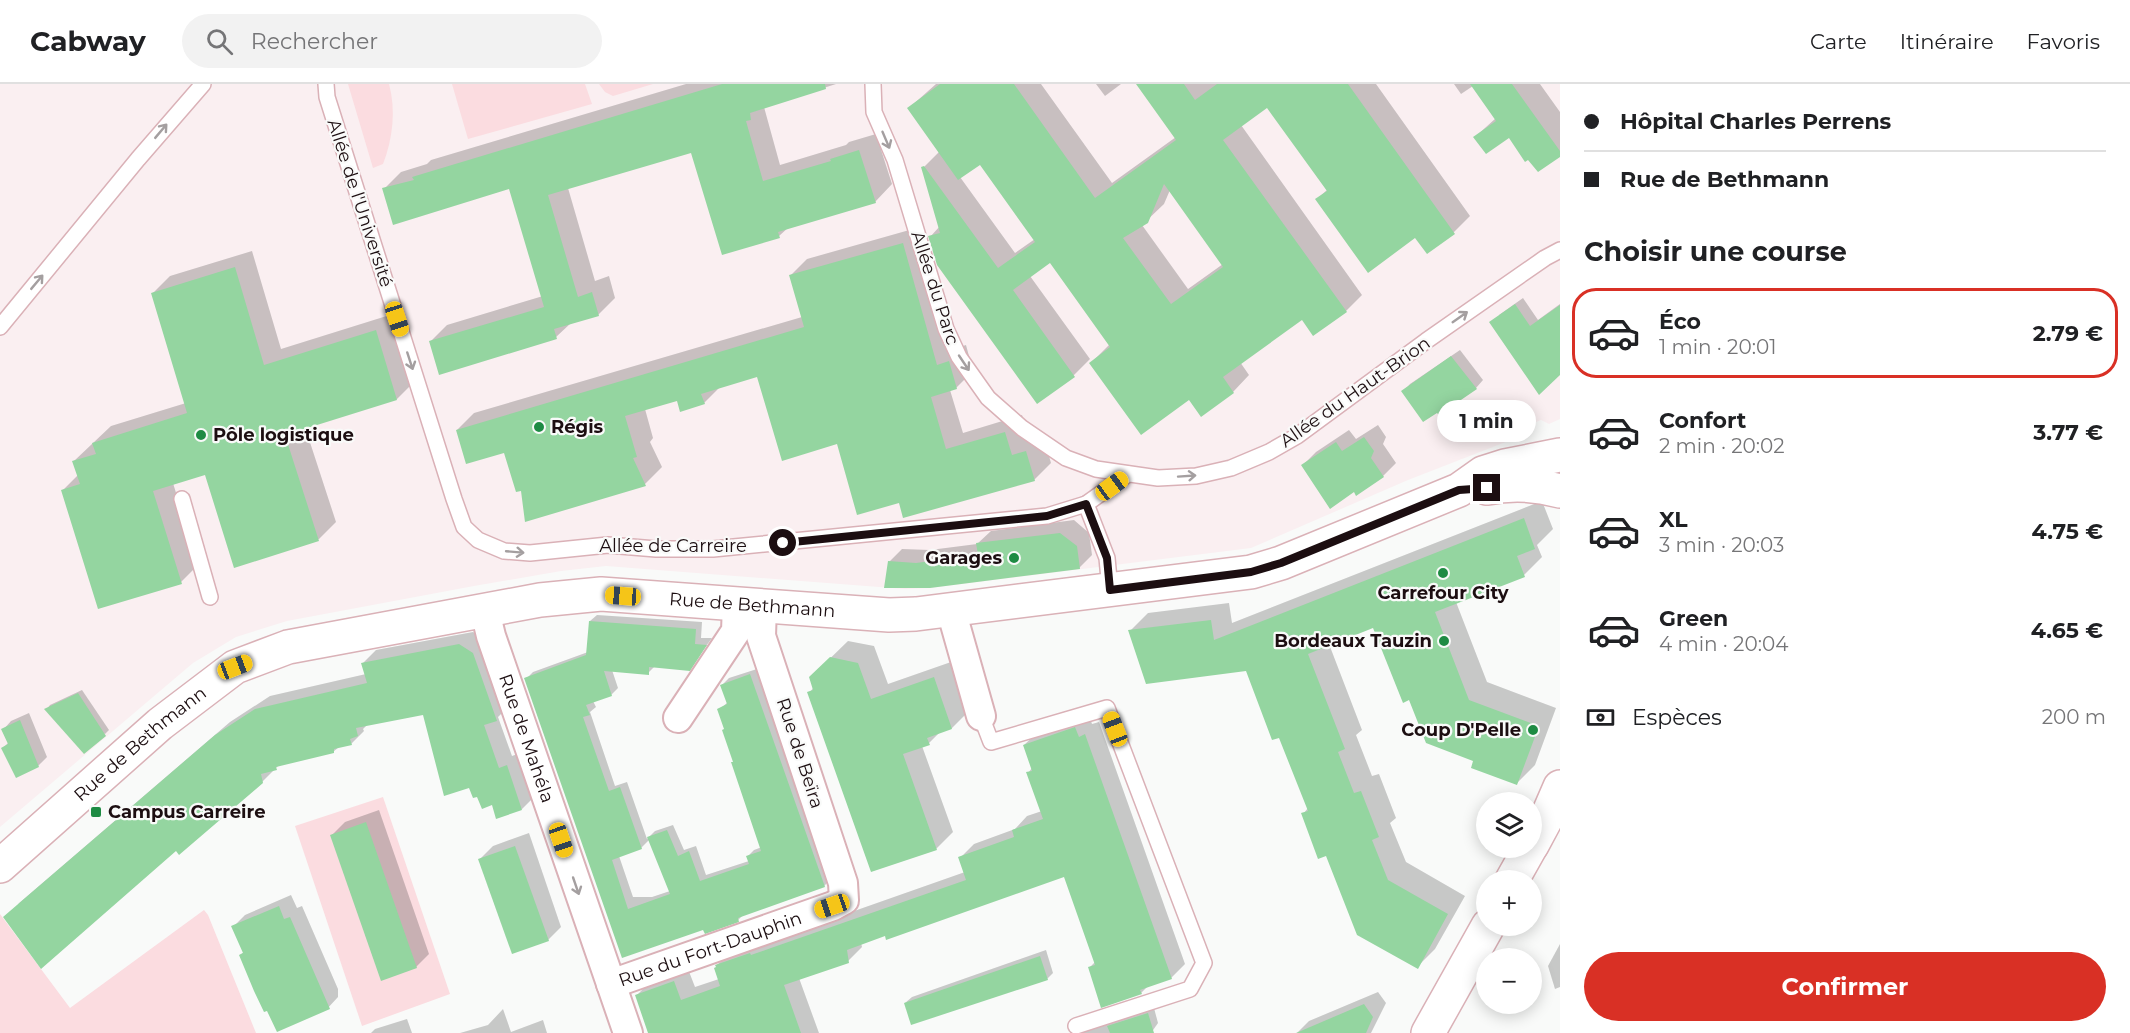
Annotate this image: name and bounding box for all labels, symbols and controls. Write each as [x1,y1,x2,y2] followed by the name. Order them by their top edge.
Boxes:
[182,14,602,68] search box
[30,24,146,58] text: Cabway
[203,25,236,58] icon: search
[251,28,378,55] text: Rechercher
[1810,29,1867,54] text: Carte
[1900,29,1994,54] text: Itinéraire
[2027,29,2100,54] text: Favoris
[1620,108,1891,135] text: Hôpital Charles Perrens
[322,116,398,290] street label: Allée de l'Université
[154,124,168,139] one-way arrow
[881,130,892,149] one-way arrow
[1620,166,1829,193] text: Rue de Bethmann
[906,228,964,348] street label: Allée du Parc
[1584,235,1847,268] text: Choisir une course
[31,274,44,290] one-way arrow
[383,299,411,339] car
[1587,306,1641,360] icon: car
[1659,308,1701,335] text: Éco
[1452,311,1468,323] one-way arrow
[2033,320,2103,347] text: 2.79 €
[1276,332,1434,452] street label: Allée du Haut-Brion
[1659,335,1776,359] text: 1 min · 20:01
[405,351,416,370] one-way arrow
[957,355,970,372] one-way arrow
[1438,401,1537,443] callout: 1 min
[1587,405,1641,459] icon: car
[1659,407,1746,434] text: Confort
[1459,409,1514,433] text: 1 min
[551,416,604,438] place label: Régis
[2033,419,2103,446] text: 3.77 €
[532,420,546,434] marker: Régis
[213,424,354,446] place label: Pôle logistique
[194,428,208,442] marker: Pôle logistique
[1659,434,1785,458] text: 2 min · 20:02
[1092,468,1132,504] car
[1176,470,1196,481] one-way arrow
[1473,474,1500,501] route end
[1587,504,1641,558] icon: car
[1659,506,1688,533] text: XL
[2032,518,2103,545] text: 4.75 €
[769,529,796,556] route start
[1659,533,1784,557] text: 3 min · 20:03
[599,535,747,557] street label: Allée de Carreire
[505,547,524,558] one-way arrow
[925,547,1002,569] place label: Garages
[1007,551,1021,565] marker: Garages
[1436,566,1450,580] marker: Carrefour City
[1377,582,1509,604] place label: Carrefour City
[604,586,642,606] car
[668,588,836,622] street label: Rue de Bethmann
[1587,603,1641,657] icon: car
[1659,605,1728,632] text: Green
[2031,617,2103,644] text: 4.65 €
[1274,630,1432,652] place label: Bordeaux Tauzin
[1659,632,1788,656] text: 4 min · 20:04
[1437,634,1451,648] marker: Bordeaux Tauzin
[215,652,255,682] car
[494,671,559,806] street label: Rue de Mahéla
[70,682,211,806] street label: Rue de Bethmann
[772,695,828,811] street label: Rue de Beïra
[1584,701,1617,734] icon: cash
[1632,704,1722,731] text: Espèces
[2042,705,2106,729] text: 200 m
[1100,709,1130,749] car
[1401,719,1521,741] place label: Coup D'Pelle
[1526,723,1540,737] marker: Coup D'Pelle
[1476,792,1542,1014] map controls
[1476,792,1542,858] button: layers
[108,801,266,823] place label: Campus Carreire
[89,805,103,819] marker: Campus Carreire
[547,820,575,860] car
[1476,870,1542,936] button: +
[572,876,583,895] one-way arrow
[812,892,852,920] car
[616,907,805,992] street label: Rue du Fort-Dauphin
[1476,948,1542,1014] button: −
[1584,952,2106,1021] button: Confirmer

